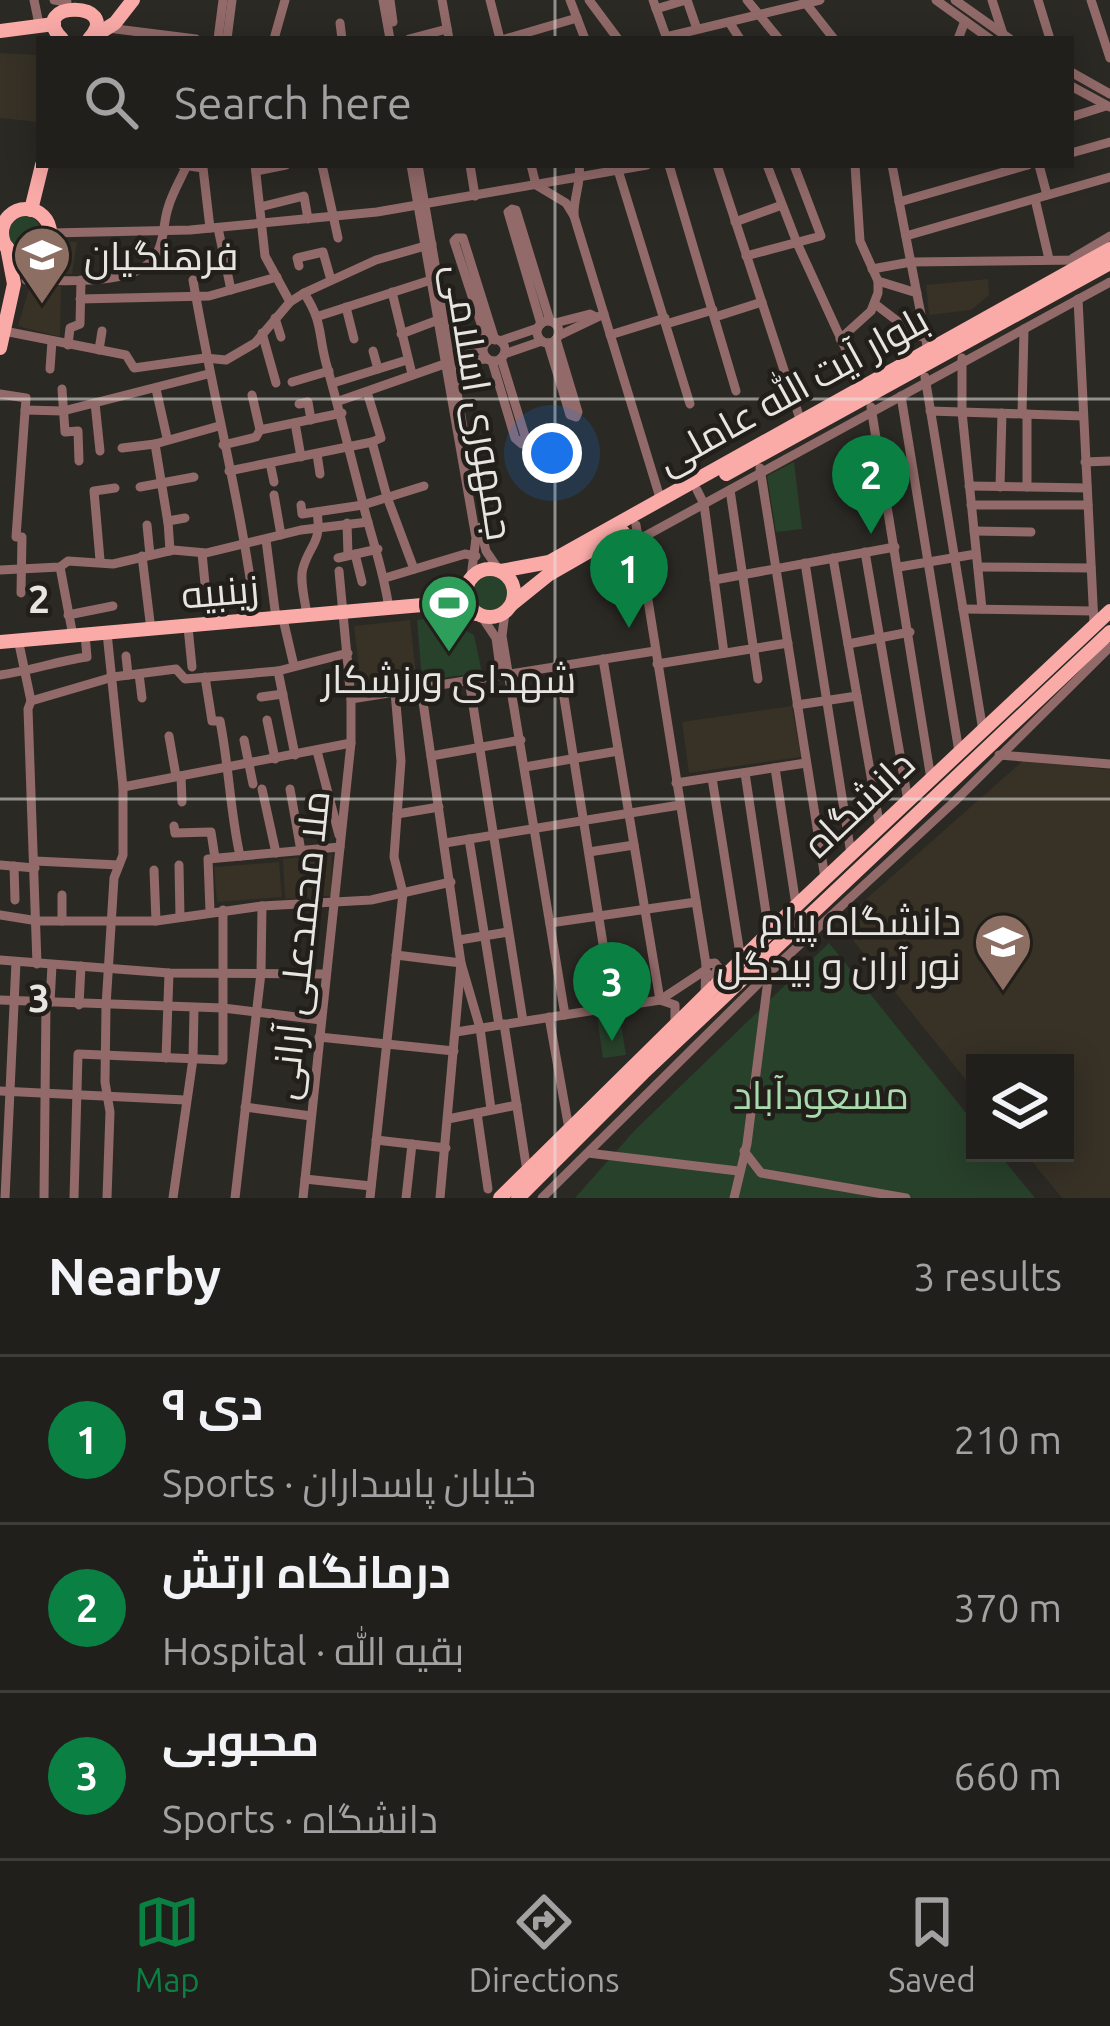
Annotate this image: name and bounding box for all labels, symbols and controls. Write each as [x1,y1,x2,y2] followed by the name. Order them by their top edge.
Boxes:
[36,36,1074,168] search box
[78,69,144,135] icon: search
[174,77,412,128] text: Search here
[11,224,73,306] school or university icon: فرهنگیان
[84,234,238,280] place label: فرهنگیان
[434,261,523,544] street label: جمهوری اسلامی
[648,294,936,484] street label: بلوار آیت‌ الله عاملی
[522,423,582,483] your location
[832,435,910,534] pin: 2
[590,529,668,628] pin: 1
[179,566,261,618] street label: زینبیه
[418,572,480,654] sports icon: شهدای ورزشکار
[28,577,50,620] text: 2
[320,657,576,703] place label: شهدای ورزشکار
[794,741,922,865] street label: دانشگاه
[261,788,340,1102] street label: ملا محمدعلی آرانی
[716,899,961,990] place label: دانشگاه پیام نور آران و بیدگل
[972,911,1034,993] school or university icon: دانشگاه پیام نور آران و بیدگل
[573,942,651,1041] pin: 3
[28,976,50,1019] text: 3
[966,1054,1074,1162] map controls
[966,1054,1074,1162] button: layers
[733,1073,909,1118] park label: مسعودآباد
[48,1247,221,1305] text: Nearby
[913,1255,1062,1298] text: 3 results
[162,1378,263,1429] text: ۹ دی
[76,1418,98,1461] text: 1
[953,1418,1062,1461] text: 210 m
[162,1461,536,1504] text: Sports · خیابان پاسداران
[162,1546,451,1597] text: درمانگاه ارتش
[76,1586,98,1629] text: 2
[953,1586,1062,1629] text: 370 m
[162,1629,464,1672] text: Hospital · بقیه الله
[162,1714,319,1765] text: محبوبی
[76,1754,98,1797] text: 3
[953,1754,1062,1797] text: 660 m
[162,1797,438,1840] text: Sports · دانشگاه
[134,1889,200,1998] tab: Map
[469,1889,619,1998] tab: Directions
[888,1889,976,1998] tab: Saved

